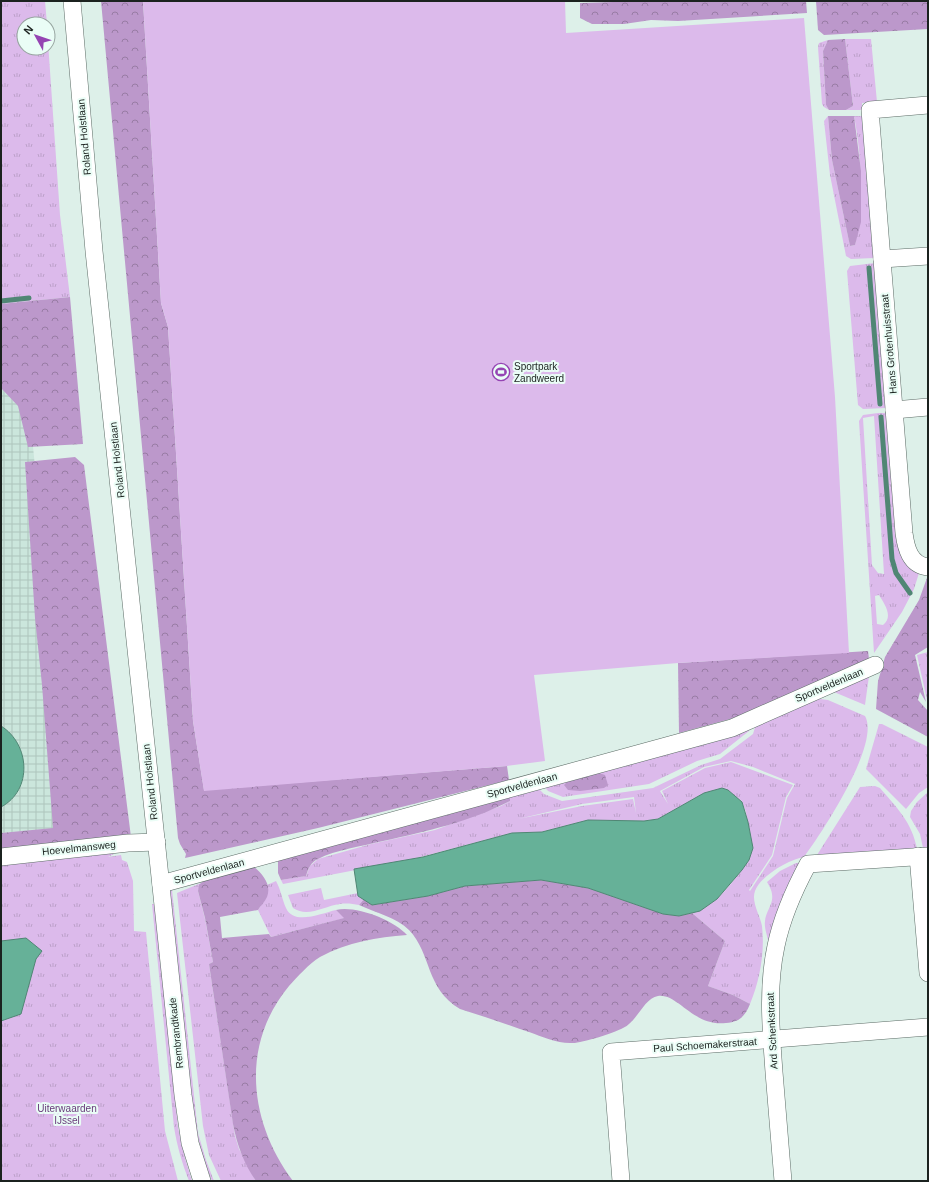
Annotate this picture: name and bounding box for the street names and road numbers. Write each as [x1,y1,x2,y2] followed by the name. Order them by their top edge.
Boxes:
[75,99,93,175] street label: Roland Holstlaan
[879,293,899,394] street label: Hans Grotenhuisstraat
[108,422,126,498] street label: Roland Holstlaan
[794,666,864,704] street label: Sportveldenlaan
[141,744,159,820] street label: Roland Holstlaan
[486,770,558,800] street label: Sportveldenlaan
[42,839,116,857] street label: Hoevelmansweg
[173,856,245,886] street label: Sportveldenlaan
[764,992,780,1070] street label: Ard Schenkstraat
[167,997,185,1069] street label: Rembrandtkade
[653,1036,757,1054] street label: Paul Schoemakerstraat

